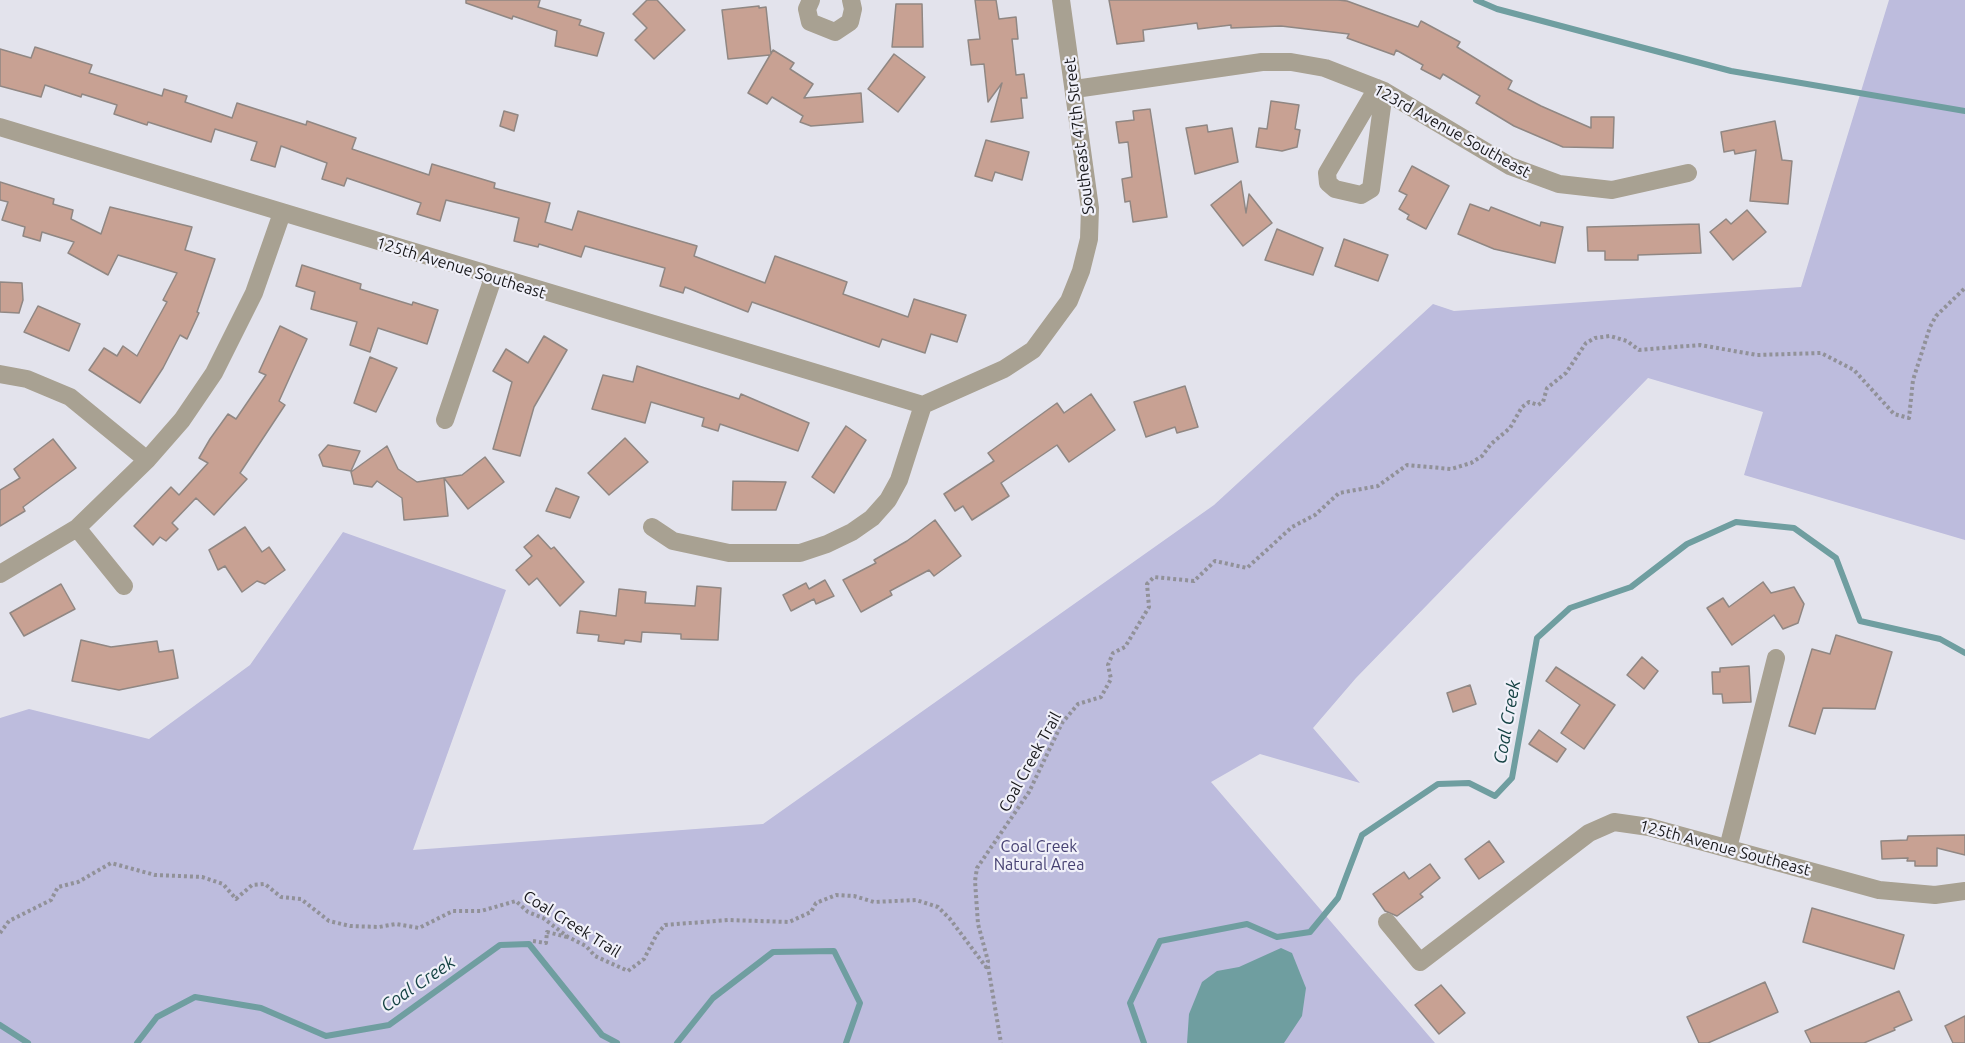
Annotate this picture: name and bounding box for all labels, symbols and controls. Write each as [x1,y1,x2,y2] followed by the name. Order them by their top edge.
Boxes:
[1060,56,1098,216] street label: Southeast 47th Street
[1370,80,1534,182] street label: 123rd Avenue Southeast
[374,233,548,303] street label: 125th Avenue Southeast
[1489,678,1525,766] water label: Coal Creek
[995,709,1065,815] street label: Coal Creek Trail
[1637,816,1813,880] street label: 125th Avenue Southeast
[994,837,1084,875] park label: Coal Creek Natural Area
[520,886,624,962] street label: Coal Creek Trail
[377,951,459,1017] water label: Coal Creek

